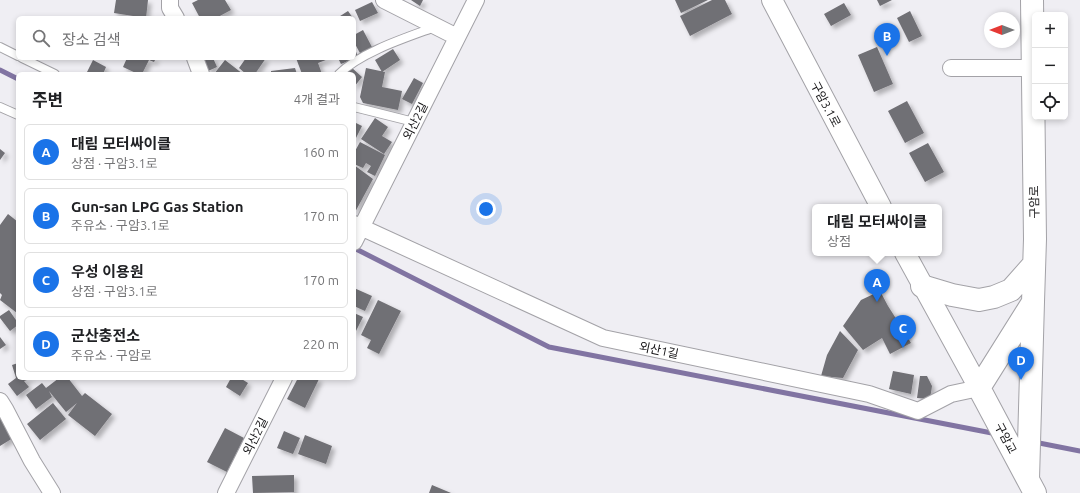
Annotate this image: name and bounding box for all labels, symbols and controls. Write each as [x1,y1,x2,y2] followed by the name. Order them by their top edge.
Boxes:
[984,12,1020,48] north arrow
[1032,12,1068,120] map controls
[1032,12,1068,48] button: +
[16,16,356,60] search box
[874,23,900,56] pin: B
[30,27,52,49] icon: search
[62,31,121,48] text: 장소 검색
[1032,48,1068,84] button: −
[809,79,843,129] street label: 구암3.1로
[1032,84,1068,120] button: locate
[32,90,63,109] text: 주변
[294,92,340,106] text: 4개 결과
[400,100,430,142] street label: 외산2길
[71,135,171,152] text: 대림 모터싸이클
[41,145,51,159] text: A
[303,145,339,159] text: 160 m
[71,156,158,170] text: 상점 · 구암3.1로
[1027,185,1041,219] street label: 구암로
[71,198,244,215] text: Gun-san LPG Gas Station
[476,199,496,219] your location
[812,204,942,256] popup
[42,209,50,223] text: B
[303,209,339,223] text: 170 m
[827,213,927,230] text: 대림 모터싸이클
[71,218,170,232] text: 주유소 · 구암3.1로
[827,234,851,248] text: 상점
[71,263,144,280] text: 우성 이용원
[864,269,890,302] pin: A
[42,273,50,287] text: C
[303,273,339,287] text: 170 m
[71,284,158,298] text: 상점 · 구암3.1로
[890,315,916,348] pin: C
[71,327,140,344] text: 군산충전소
[41,337,51,351] text: D
[303,337,339,351] text: 220 m
[638,339,680,361] street label: 외산1길
[1008,347,1034,380] pin: D
[71,348,152,362] text: 주유소 · 구암로
[240,415,270,457] street label: 외산2길
[992,420,1020,456] street label: 구암교

